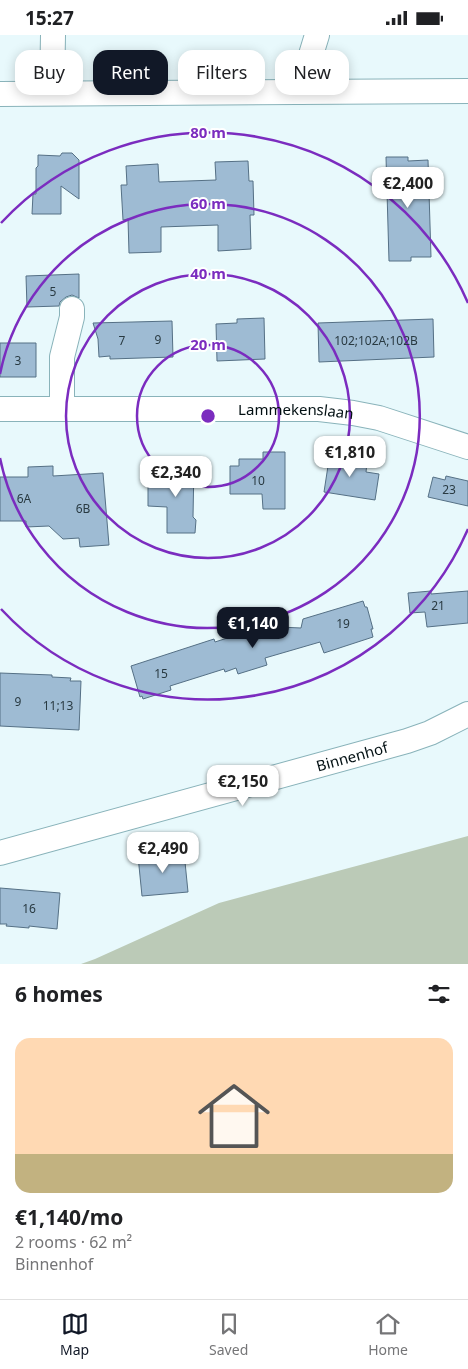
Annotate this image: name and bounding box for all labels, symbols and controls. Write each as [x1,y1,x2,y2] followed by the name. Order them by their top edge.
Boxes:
[25,5,74,31] text: 15:27
[15,50,83,95] chip: Buy
[93,50,168,95] chip: Rent
[178,50,265,95] chip: Filters
[275,50,349,95] chip: New
[190,122,226,142] text: 80 m
[367,167,449,209] pin: €2,400
[383,172,433,194] text: €2,400
[190,193,226,213] text: 60 m
[190,263,226,283] text: 40 m
[50,283,57,300] house number: 5
[155,331,162,348] house number: 9
[119,332,126,349] house number: 7
[334,332,418,349] house number: 102;102A;102B
[190,334,226,354] text: 20 m
[15,352,22,369] house number: 3
[238,399,355,423] street label: Lammekenslaan
[199,407,217,425] centre of rings
[309,435,391,478] pin: €1,810
[325,441,375,463] text: €1,810
[135,455,217,498] pin: €2,340
[151,461,201,483] text: €2,340
[251,472,265,489] house number: 10
[442,481,456,498] house number: 23
[17,490,32,507] house number: 6A
[76,500,91,517] house number: 6B
[431,597,445,614] house number: 21
[212,607,294,649] pin: €1,140
[228,612,278,634] text: €1,140
[336,615,350,632] house number: 19
[154,665,168,682] house number: 15
[15,693,22,710] house number: 9
[43,697,73,714] house number: 11;13
[314,737,391,776] street label: Binnenhof
[202,765,284,807] pin: €2,150
[218,770,268,792] text: €2,150
[122,831,204,874] pin: €2,490
[138,837,188,859] text: €2,490
[22,900,36,917] house number: 16
[15,980,103,1008] text: 6 homes
[425,980,453,1008] icon: filters
[189,1071,279,1161] icon: home
[15,1203,123,1231] text: €1,140/mo
[15,1231,132,1253] text: 2 rooms · 62 m²
[15,1253,93,1275] text: Binnenhof
[60,1310,89,1359] tab: Map
[209,1310,248,1359] tab: Saved
[368,1310,408,1359] tab: Home

